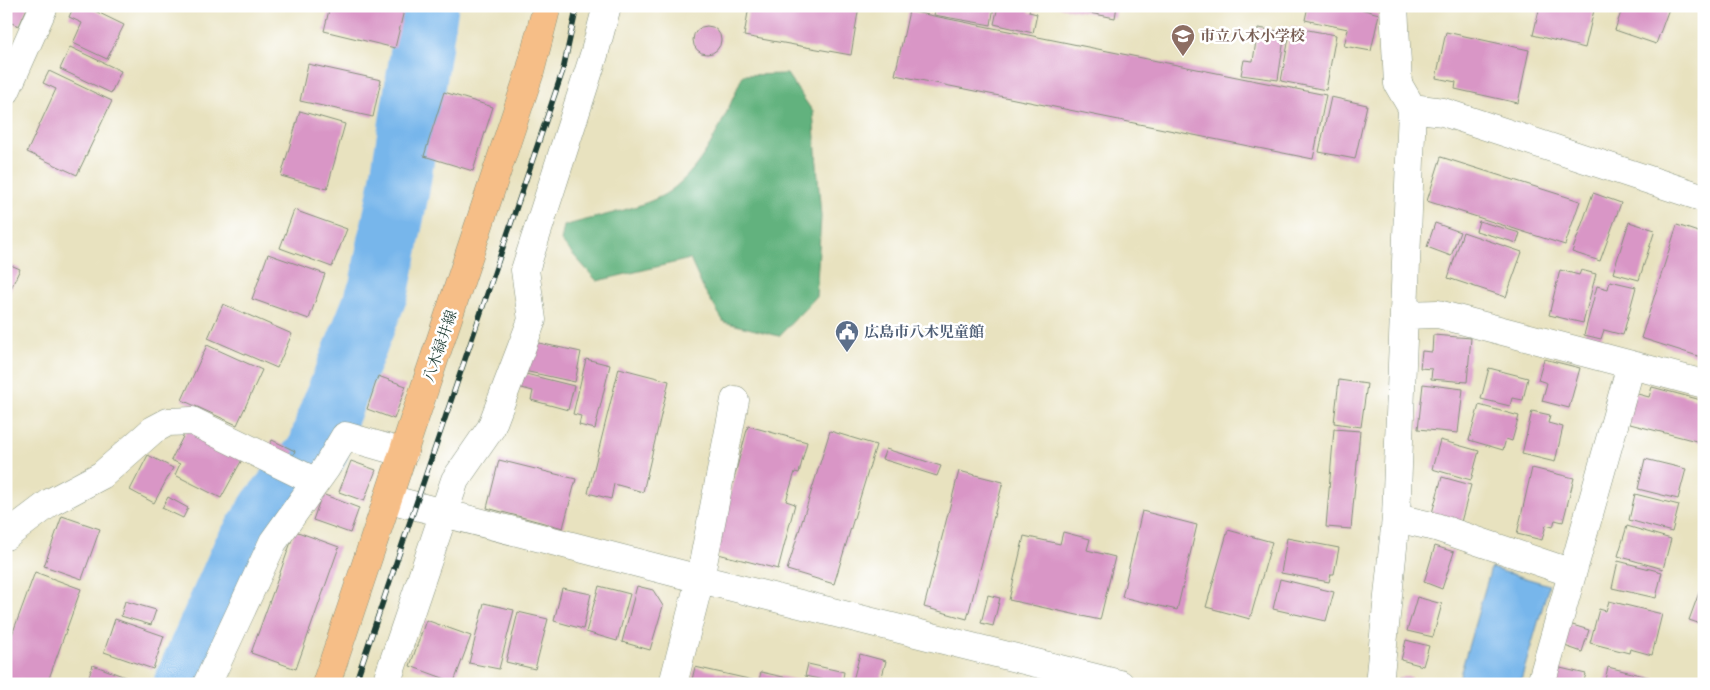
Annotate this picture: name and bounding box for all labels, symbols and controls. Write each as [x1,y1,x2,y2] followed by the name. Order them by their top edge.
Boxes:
[1170,23,1196,57] school or university icon: 市立八木小学校
[1200,26,1305,46] place label: 市立八木小学校
[418,307,462,385] street label: 八木緑井線
[834,319,860,353] public building icon: 広島市八木児童館
[864,322,984,342] place label: 広島市八木児童館

